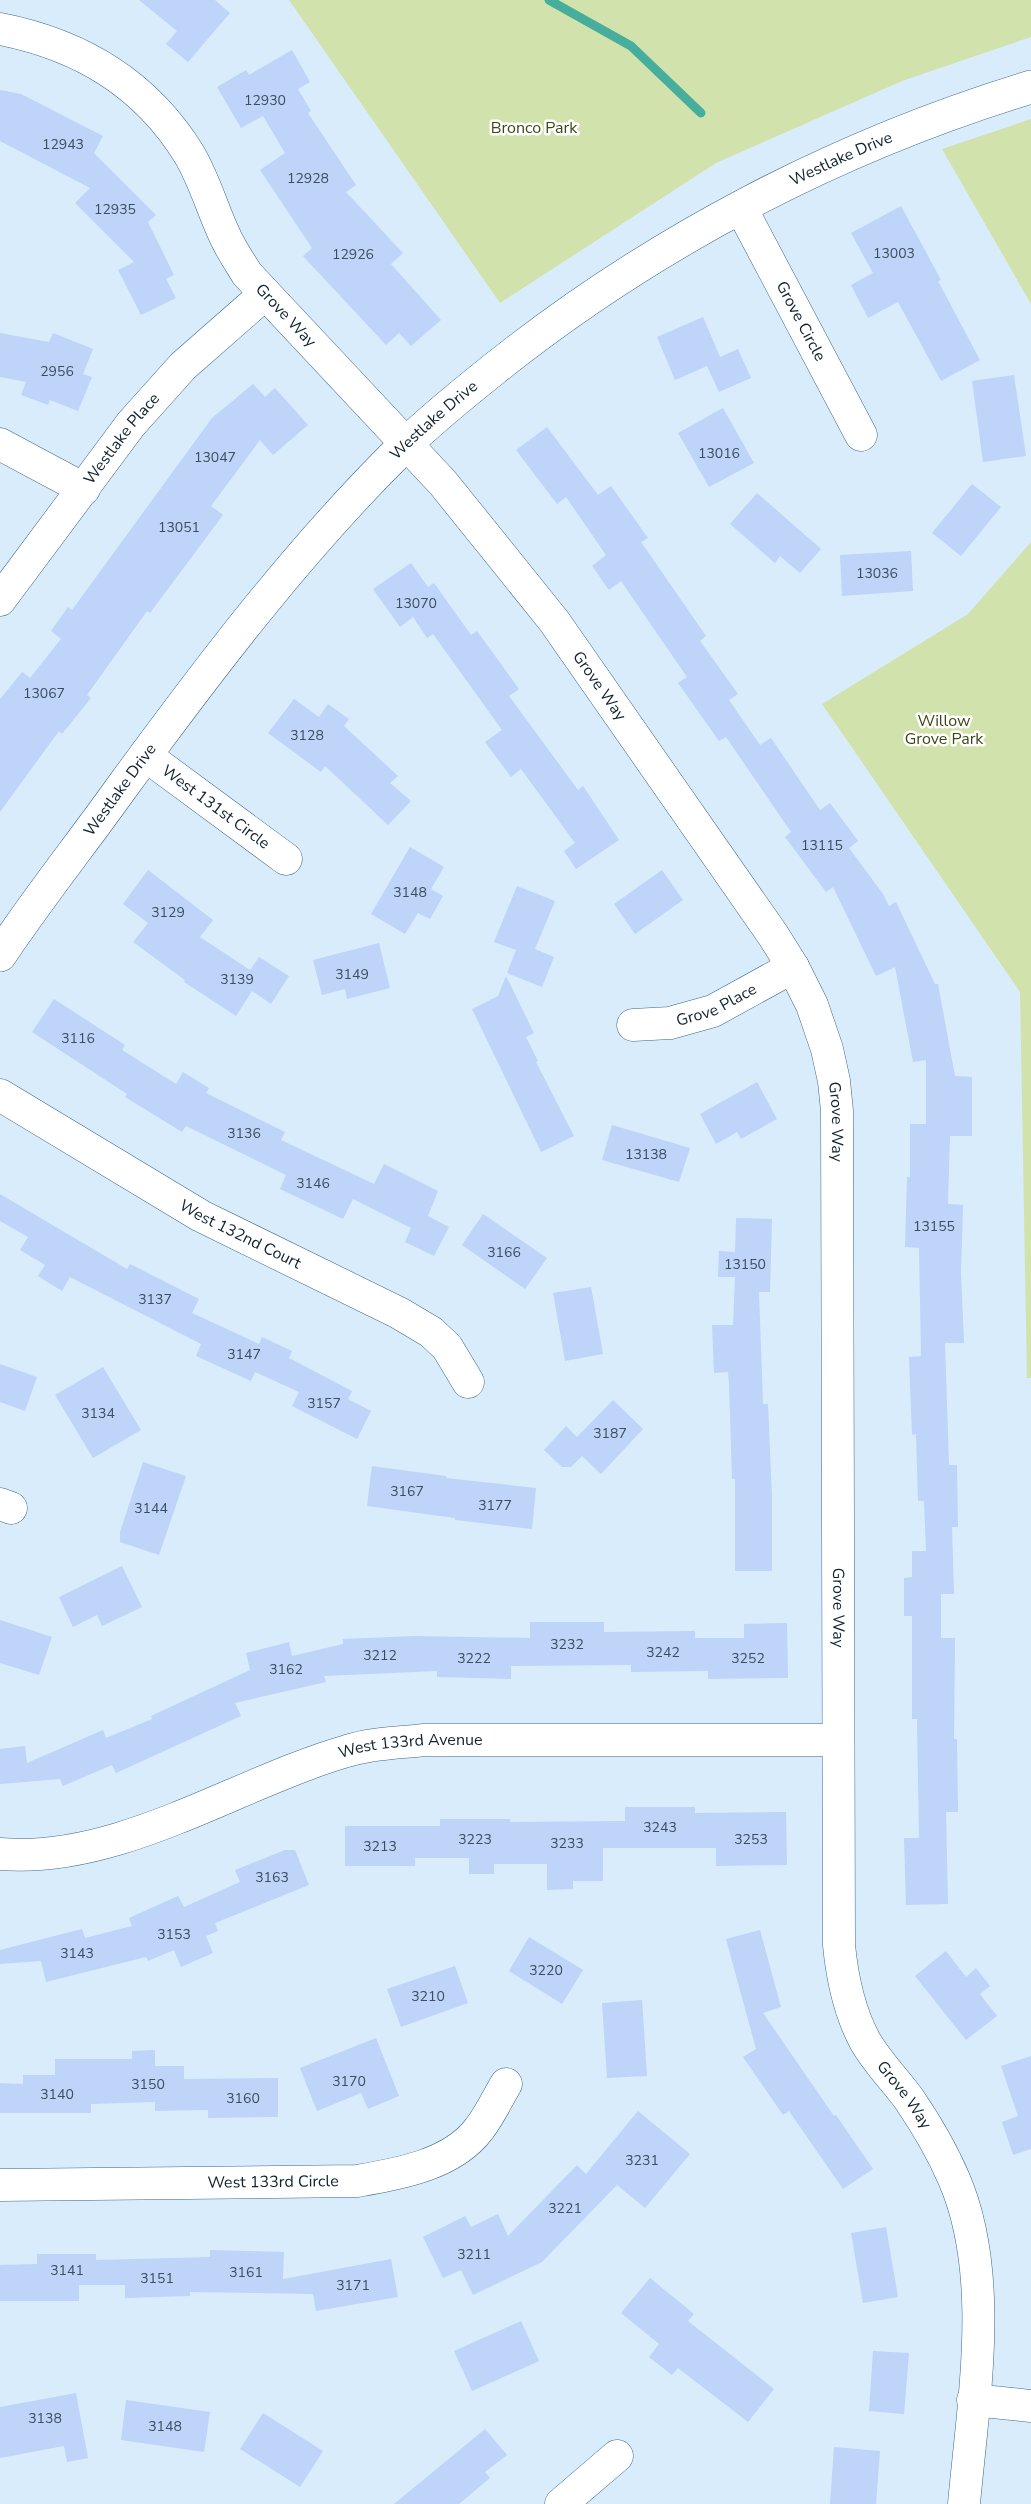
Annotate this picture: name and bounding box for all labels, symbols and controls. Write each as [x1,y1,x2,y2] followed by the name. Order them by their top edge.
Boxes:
[244,91,286,110] house number: 12930
[491,117,578,139] park label: Bronco Park
[786,126,896,191] street label: Westlake Drive
[42,135,84,154] house number: 12943
[287,169,329,188] house number: 12928
[94,200,136,219] house number: 12935
[873,244,915,263] house number: 13003
[332,245,374,264] house number: 12926
[771,277,831,365] street label: Grove Circle
[250,279,322,353] street label: Grove Way
[40,362,74,381] house number: 2956
[385,375,482,465] street label: Westlake Drive
[79,388,165,489] street label: Westlake Place
[698,444,740,463] house number: 13016
[194,448,236,467] house number: 13047
[158,518,200,537] house number: 13051
[856,564,898,583] house number: 13036
[395,594,437,613] house number: 13070
[567,647,632,726] street label: Grove Way
[23,684,65,703] house number: 13067
[905,710,984,750] park label: Willow Grove Park
[290,726,324,745] house number: 3128
[79,739,161,841] street label: Westlake Drive
[157,760,274,855] street label: West 131st Circle
[801,836,843,855] house number: 13115
[393,883,427,902] house number: 3148
[151,903,185,922] house number: 3129
[335,965,369,984] house number: 3149
[220,970,254,989] house number: 3139
[674,978,761,1032] street label: Grove Place
[61,1029,95,1048] house number: 3116
[823,1081,848,1163] street label: Grove Way
[227,1124,261,1143] house number: 3136
[625,1145,667,1164] house number: 13138
[296,1174,330,1193] house number: 3146
[175,1194,305,1275] street label: West 132nd Court
[913,1217,955,1236] house number: 13155
[487,1243,521,1262] house number: 3166
[724,1255,766,1274] house number: 13150
[138,1290,172,1309] house number: 3137
[227,1345,261,1364] house number: 3147
[307,1394,341,1413] house number: 3157
[81,1404,115,1423] house number: 3134
[593,1424,627,1443] house number: 3187
[390,1482,424,1501] house number: 3167
[478,1496,512,1515] house number: 3177
[134,1499,168,1518] house number: 3144
[827,1568,849,1649] street label: Grove Way
[550,1635,584,1654] house number: 3232
[646,1643,680,1662] house number: 3242
[363,1646,397,1665] house number: 3212
[457,1649,491,1668] house number: 3222
[731,1649,765,1668] house number: 3252
[269,1660,303,1679] house number: 3162
[336,1729,482,1764] street label: West 133rd Avenue
[643,1818,677,1837] house number: 3243
[458,1830,492,1849] house number: 3223
[734,1830,768,1849] house number: 3253
[550,1834,584,1853] house number: 3233
[363,1837,397,1856] house number: 3213
[255,1868,289,1887] house number: 3163
[157,1925,191,1944] house number: 3153
[60,1944,94,1963] house number: 3143
[529,1961,563,1980] house number: 3220
[411,1987,445,2006] house number: 3210
[871,2056,937,2134] street label: Grove Way
[332,2072,366,2091] house number: 3170
[131,2075,165,2094] house number: 3150
[40,2085,74,2104] house number: 3140
[226,2089,260,2108] house number: 3160
[625,2151,659,2170] house number: 3231
[207,2170,339,2194] street label: West 133rd Circle
[548,2199,582,2218] house number: 3221
[457,2245,491,2264] house number: 3211
[50,2261,84,2280] house number: 3141
[229,2263,263,2282] house number: 3161
[140,2269,174,2288] house number: 3151
[336,2276,370,2295] house number: 3171
[28,2409,62,2428] house number: 3138
[148,2417,182,2436] house number: 3148

